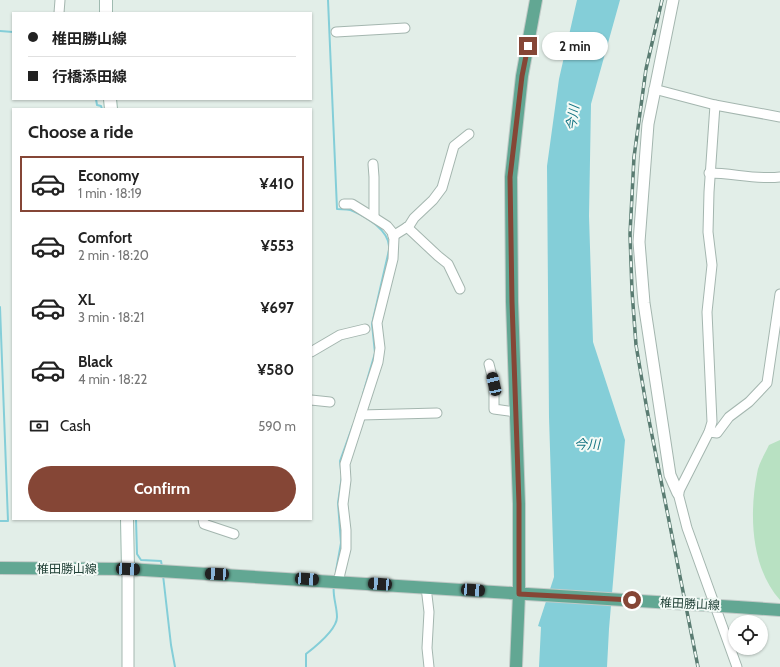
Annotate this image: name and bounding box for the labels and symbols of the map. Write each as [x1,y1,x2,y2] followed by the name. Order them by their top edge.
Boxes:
[542,32,608,60] callout: 2 min
[519,37,537,55] route end
[562,102,582,132] water label: 今川
[485,371,503,397] car
[574,436,602,452] water label: 今川
[37,561,97,576] street label: 椎田勝山線
[116,562,140,576] car
[205,567,229,581] car
[295,572,319,586] car
[368,577,392,591] car
[461,583,485,597] car
[623,591,641,609] route start
[660,594,720,613] street label: 椎田勝山線

